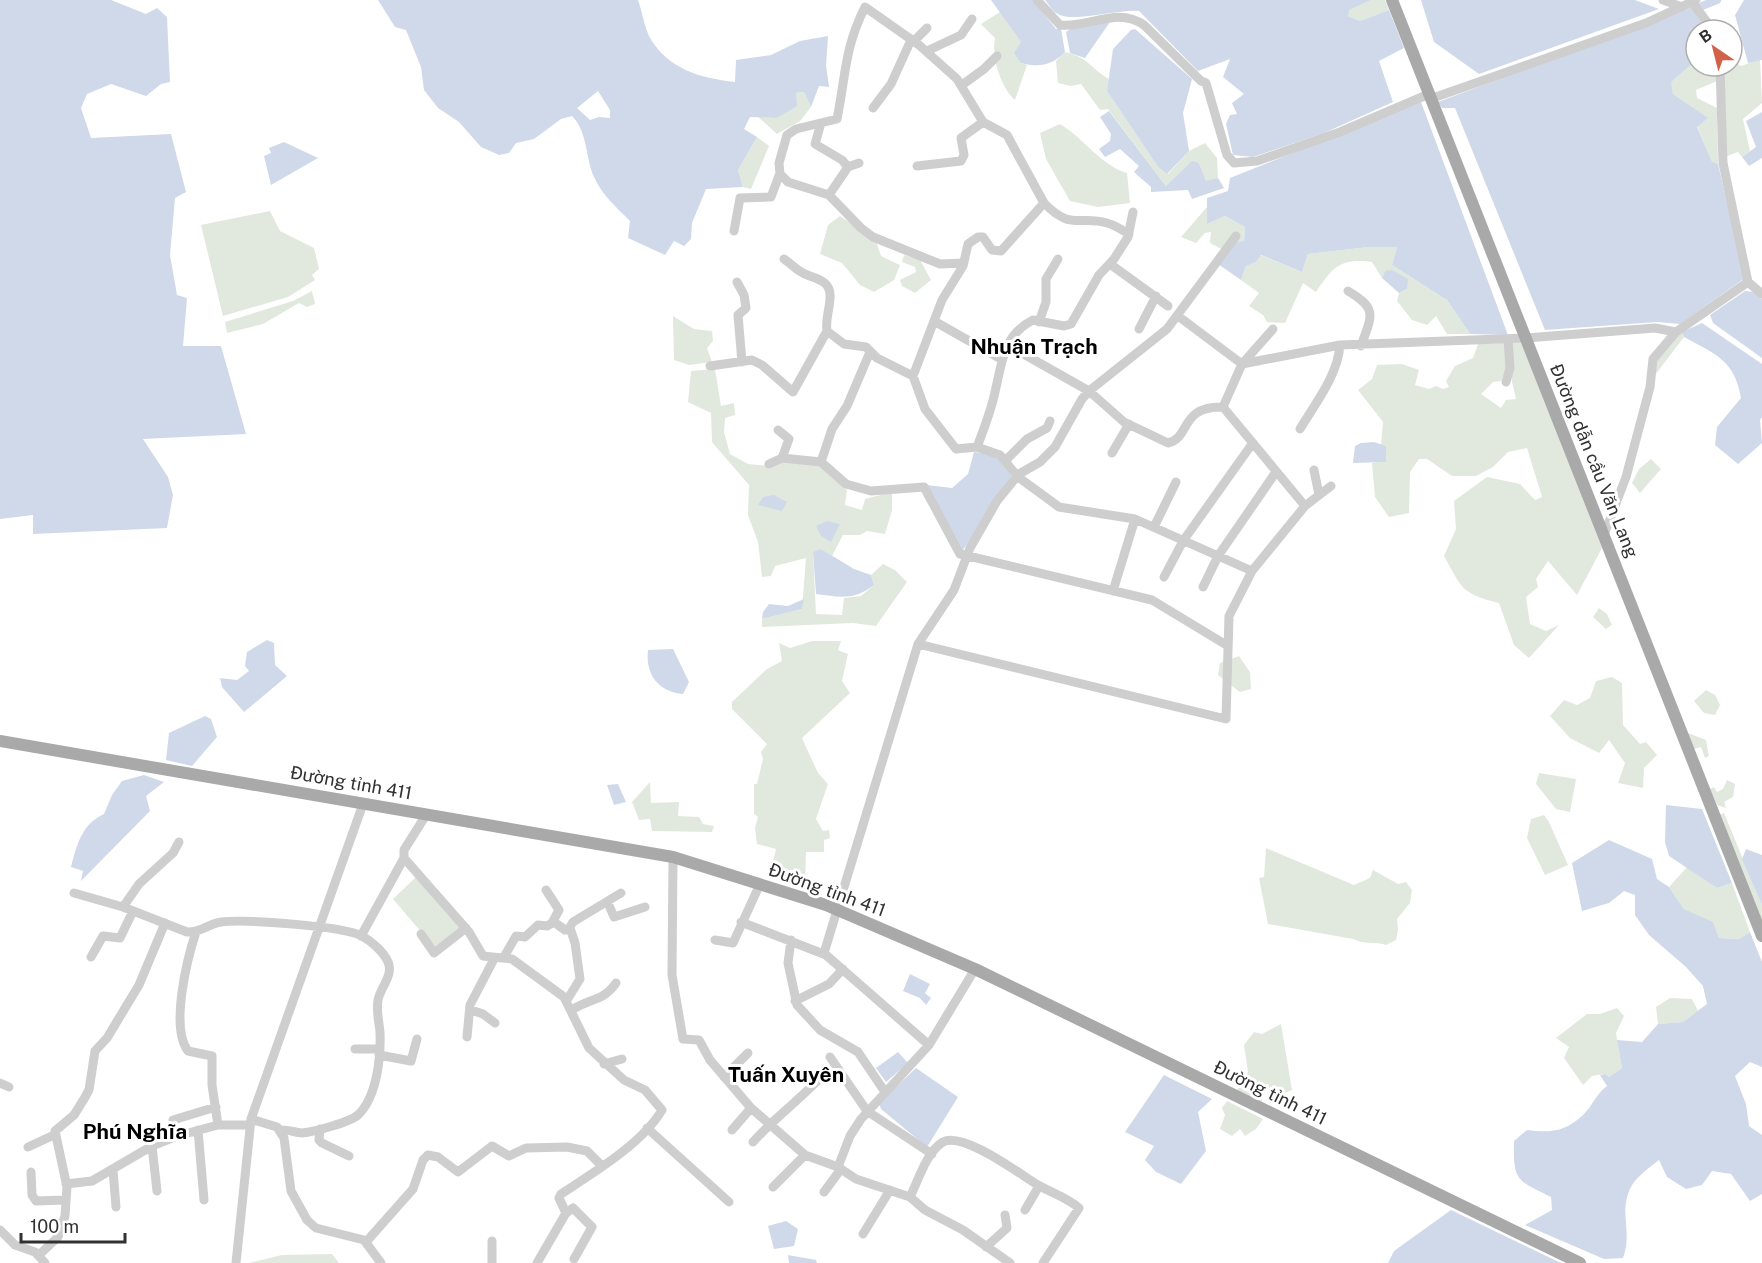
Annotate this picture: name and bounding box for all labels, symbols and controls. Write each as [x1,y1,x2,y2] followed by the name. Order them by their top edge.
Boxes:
[1684,18,1744,78] north arrow
[1696,25,1716,47] text: B
[970,334,1098,359] district label: Nhuận Trạch
[1546,361,1643,561] street label: Đường dẫn cầu Văn Lang
[288,761,414,804] street label: Đường tỉnh 411
[766,859,889,921] street label: Đường tỉnh 411
[1210,1056,1330,1129] street label: Đường tỉnh 411
[728,1062,844,1087] district label: Tuấn Xuyên
[83,1119,187,1144] district label: Phú Nghĩa
[21,1206,124,1244] scale bar
[30,1216,79,1237] text: 100 m

